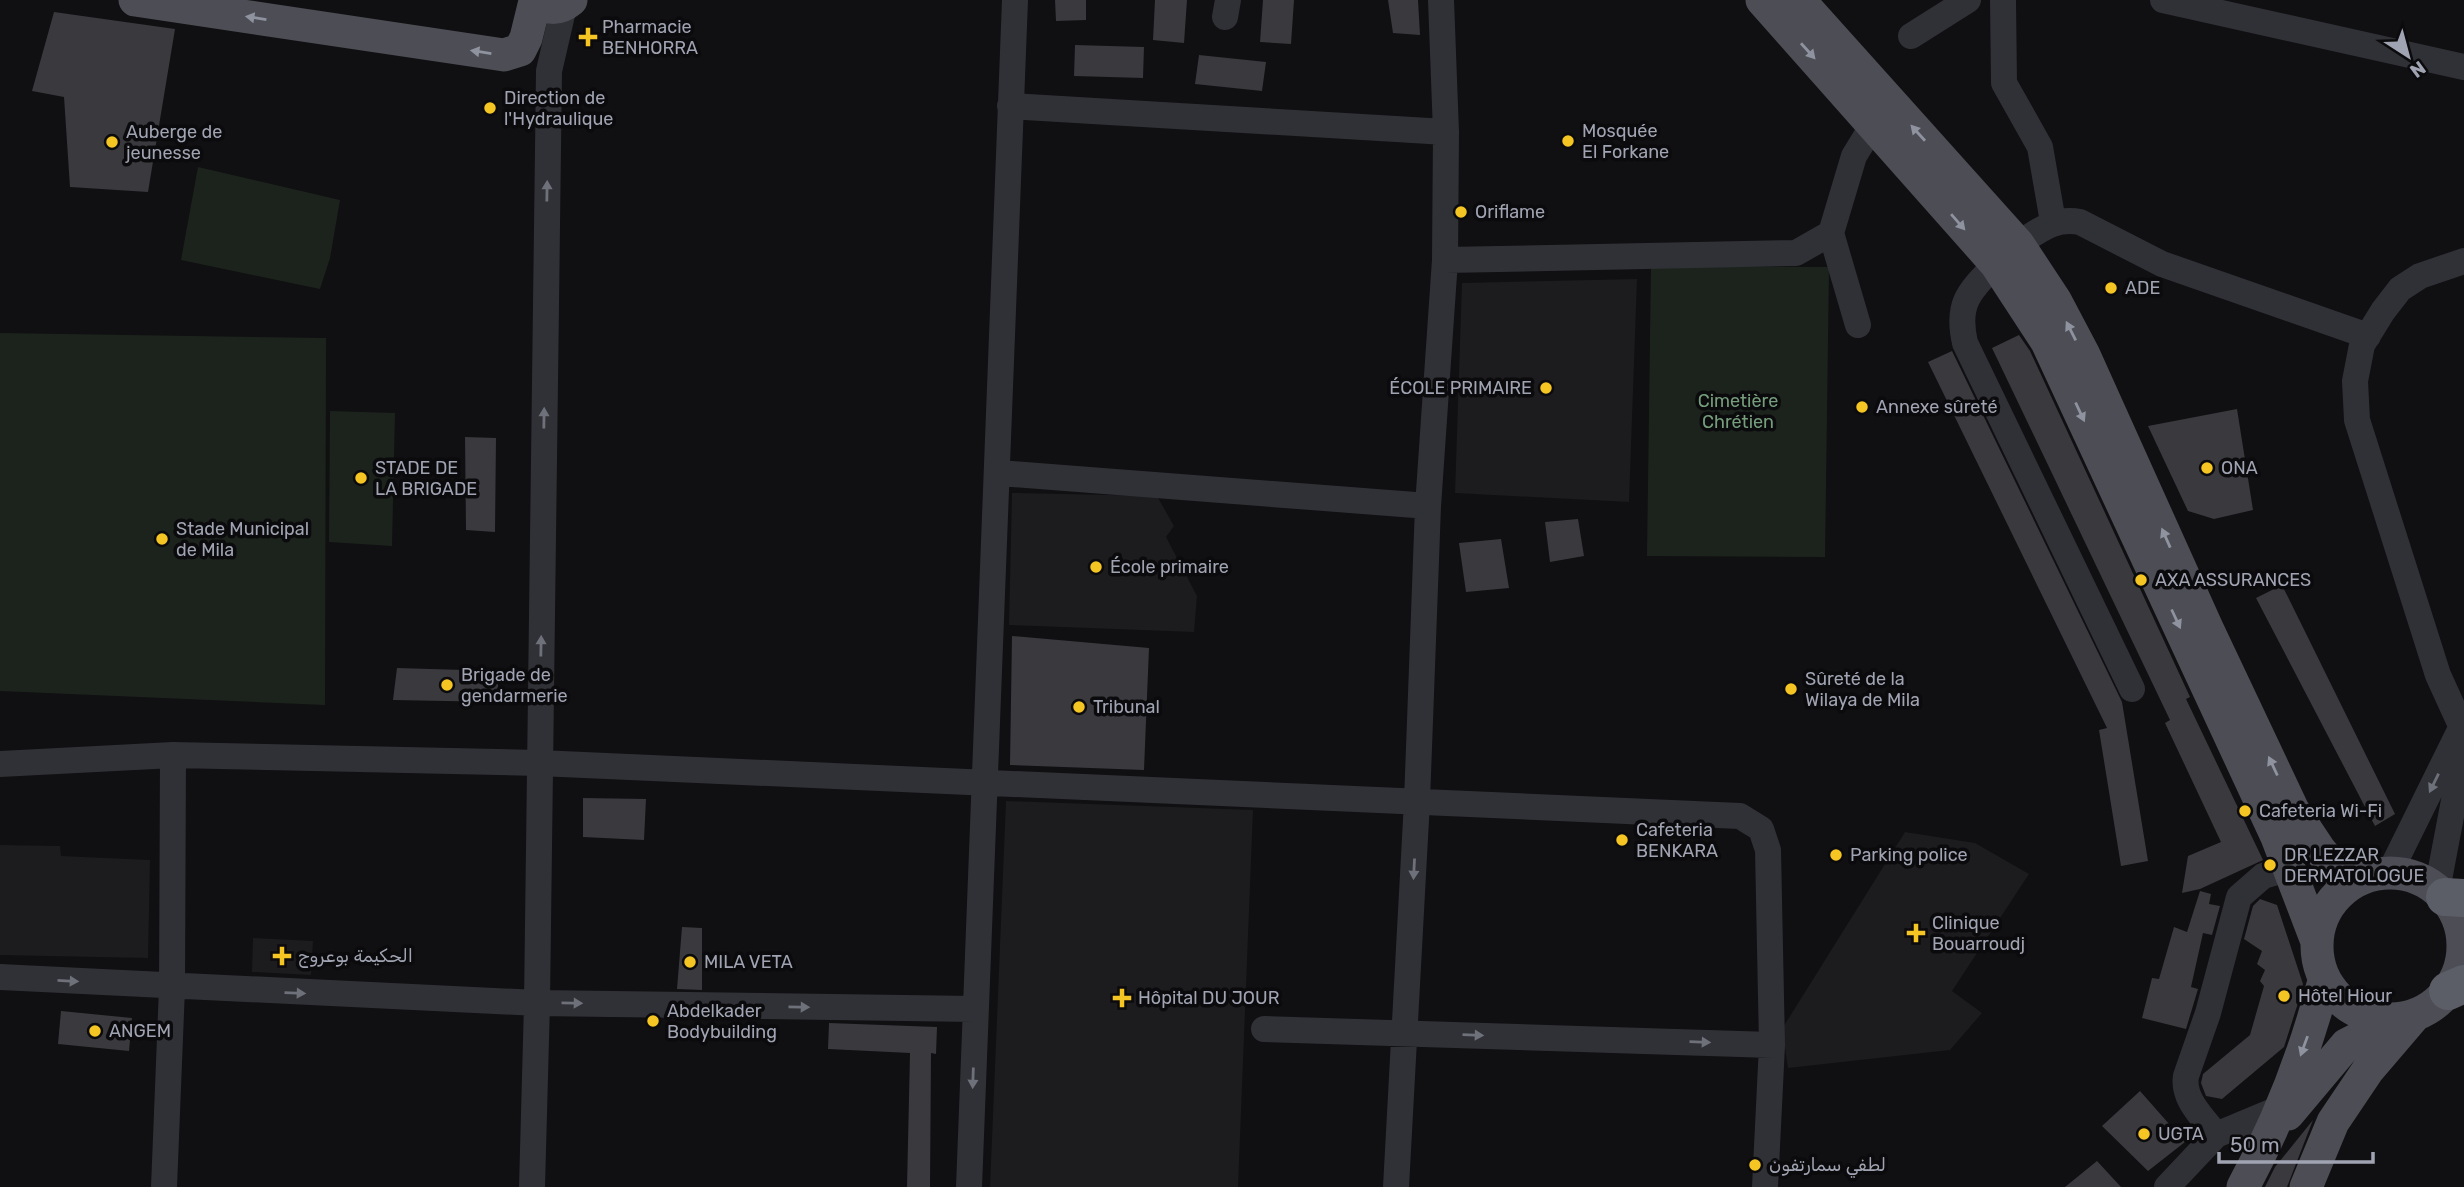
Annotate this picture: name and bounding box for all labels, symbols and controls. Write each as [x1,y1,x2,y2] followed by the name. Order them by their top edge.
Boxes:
[245,12,267,23] one-way arrow
[602,16,698,59] place label: Pharmacie BENHORRA
[2373,21,2443,91] north arrow
[580,29,596,45] marker: Pharmacie BENHORRA
[1800,42,1816,60] one-way arrow
[470,46,492,57] one-way arrow
[2405,56,2430,83] text: N
[504,87,613,130] place label: Direction de l'Hydraulique
[482,100,498,116] marker: Direction de l'Hydraulique
[1582,120,1669,163] place label: Mosquée El Forkane
[125,121,222,164] place label: Auberge de jeunesse
[1910,124,1926,142] one-way arrow
[1560,133,1576,149] marker: Mosquée El Forkane
[104,134,120,150] marker: Auberge de jeunesse
[542,180,553,202] one-way arrow
[1475,201,1545,223] place label: Oriflame
[1453,204,1469,220] marker: Oriflame
[1950,213,1965,230] one-way arrow
[2125,277,2160,299] place label: ADE
[2103,280,2119,296] marker: ADE
[2066,321,2077,341] one-way arrow
[1389,377,1532,399] place label: ÉCOLE PRIMAIRE
[1538,380,1554,396] marker: ÉCOLE PRIMAIRE
[1698,390,1778,433] park label: Cimetière Chrétien
[1876,396,1998,418] place label: Annexe sûreté
[1854,399,1870,415] marker: Annexe sûreté
[2074,402,2086,422] one-way arrow
[538,407,550,429] one-way arrow
[375,457,477,500] place label: STADE DE LA BRIGADE
[2221,457,2258,479] place label: ONA
[2199,460,2215,476] marker: ONA
[353,470,369,486] marker: STADE DE LA BRIGADE
[176,518,309,561] place label: Stade Municipal de Mila
[2160,528,2172,548] one-way arrow
[154,531,170,547] marker: Stade Municipal de Mila
[1110,556,1229,578] place label: École primaire
[1088,559,1104,575] marker: École primaire
[2155,569,2311,591] place label: AXA ASSURANCES
[2133,572,2149,588] marker: AXA ASSURANCES
[2170,608,2181,629] one-way arrow
[535,634,547,656] one-way arrow
[461,664,568,707] place label: Brigade de gendarmerie
[1805,668,1920,711] place label: Sûreté de la Wilaya de Mila
[439,677,455,693] marker: Brigade de gendarmerie
[1783,681,1799,697] marker: Sûreté de la Wilaya de Mila
[1093,696,1160,718] place label: Tribunal
[1071,699,1087,715] marker: Tribunal
[2267,756,2278,777] one-way arrow
[2428,773,2439,793] one-way arrow
[2259,800,2382,822] place label: Cafeteria Wi-Fi
[2237,803,2253,819] marker: Cafeteria Wi-Fi
[1636,819,1718,862] place label: Cafeteria BENKARA
[1614,832,1630,848] marker: Cafeteria BENKARA
[1850,844,1968,866] place label: Parking police
[2284,844,2424,887] place label: DR LEZZAR DERMATOLOGUE
[1828,847,1844,863] marker: Parking police
[2262,857,2278,873] marker: DR LEZZAR DERMATOLOGUE
[1408,858,1419,880] one-way arrow
[1932,912,2025,955] place label: Clinique Bouarroudj
[1906,923,1926,943] marker: Clinique Bouarroudj
[298,945,413,968] place label: الحكيمة بوعروج
[272,946,292,966] marker: الحكيمة بوعروج
[704,951,793,973] place label: MILA VETA
[682,954,698,970] marker: MILA VETA
[57,976,79,987] one-way arrow
[2298,985,2392,1007] place label: Hôtel Hiour
[285,987,307,998] one-way arrow
[1138,987,1280,1009] place label: Hôpital DU JOUR
[1112,988,1132,1008] marker: Hôpital DU JOUR
[2276,988,2292,1004] marker: Hôtel Hiour
[561,998,583,1009] one-way arrow
[667,1000,777,1043] place label: Abdelkader Bodybuilding
[788,1001,810,1012] one-way arrow
[645,1013,661,1029] marker: Abdelkader Bodybuilding
[109,1020,171,1042] place label: ANGEM
[87,1023,103,1039] marker: ANGEM
[1462,1029,1484,1040] one-way arrow
[2299,1036,2310,1057] one-way arrow
[1689,1037,1711,1048] one-way arrow
[967,1067,978,1089] one-way arrow
[2219,1120,2373,1164] scale bar
[2158,1123,2204,1145] place label: UGTA
[2136,1126,2152,1142] marker: UGTA
[2230,1132,2280,1157] text: 50 m
[1769,1154,1886,1178] place label: لطفي سمارتفون
[1747,1157,1763,1173] marker: لطفي سمارتفون

